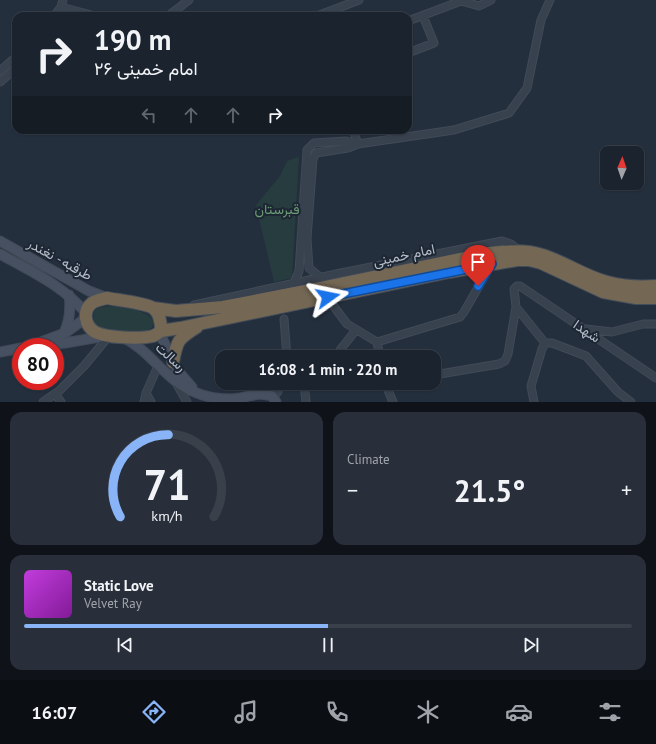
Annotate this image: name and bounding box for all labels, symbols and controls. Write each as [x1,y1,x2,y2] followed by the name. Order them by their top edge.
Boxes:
[94,21,171,58] text: 190 m
[28,28,80,80] icon: right
[94,57,198,80] text: امام خمینی ۲۶
[138,104,160,126] icon: left
[180,104,202,126] icon: ahead
[222,104,244,126] icon: ahead
[264,104,286,126] icon: right
[600,146,644,190] north arrow
[600,146,644,190] map controls
[254,200,300,218] park label: قبرستان
[24,233,96,284] street label: طرقبه - نغندر
[371,240,437,270] street label: امام خمینی
[461,245,495,286] pin
[467,251,489,273] icon: arrive
[307,276,349,318] position arrow
[570,316,604,346] street label: شهدا
[12,338,64,390] speed limit sign: 80
[152,338,190,376] street label: رسالت
[259,360,397,379] text: 16:08 · 1 min · 220 m
[347,451,390,468] text: Climate
[143,457,190,510] text: 71
[454,471,525,510] text: 21.5°
[347,476,358,504] text: −
[621,476,632,504] text: +
[151,505,182,524] text: km/h
[84,576,154,595] text: Static Love
[84,595,142,612] text: Velvet Ray
[114,634,136,656] icon: previous
[317,634,339,656] icon: pause
[520,634,542,656] icon: next
[140,698,168,726] icon: directions
[232,698,260,726] icon: music
[323,698,351,726] icon: phone
[414,698,442,726] icon: climate
[505,698,533,726] icon: car
[596,698,624,726] icon: filters
[32,701,77,724] text: 16:07

